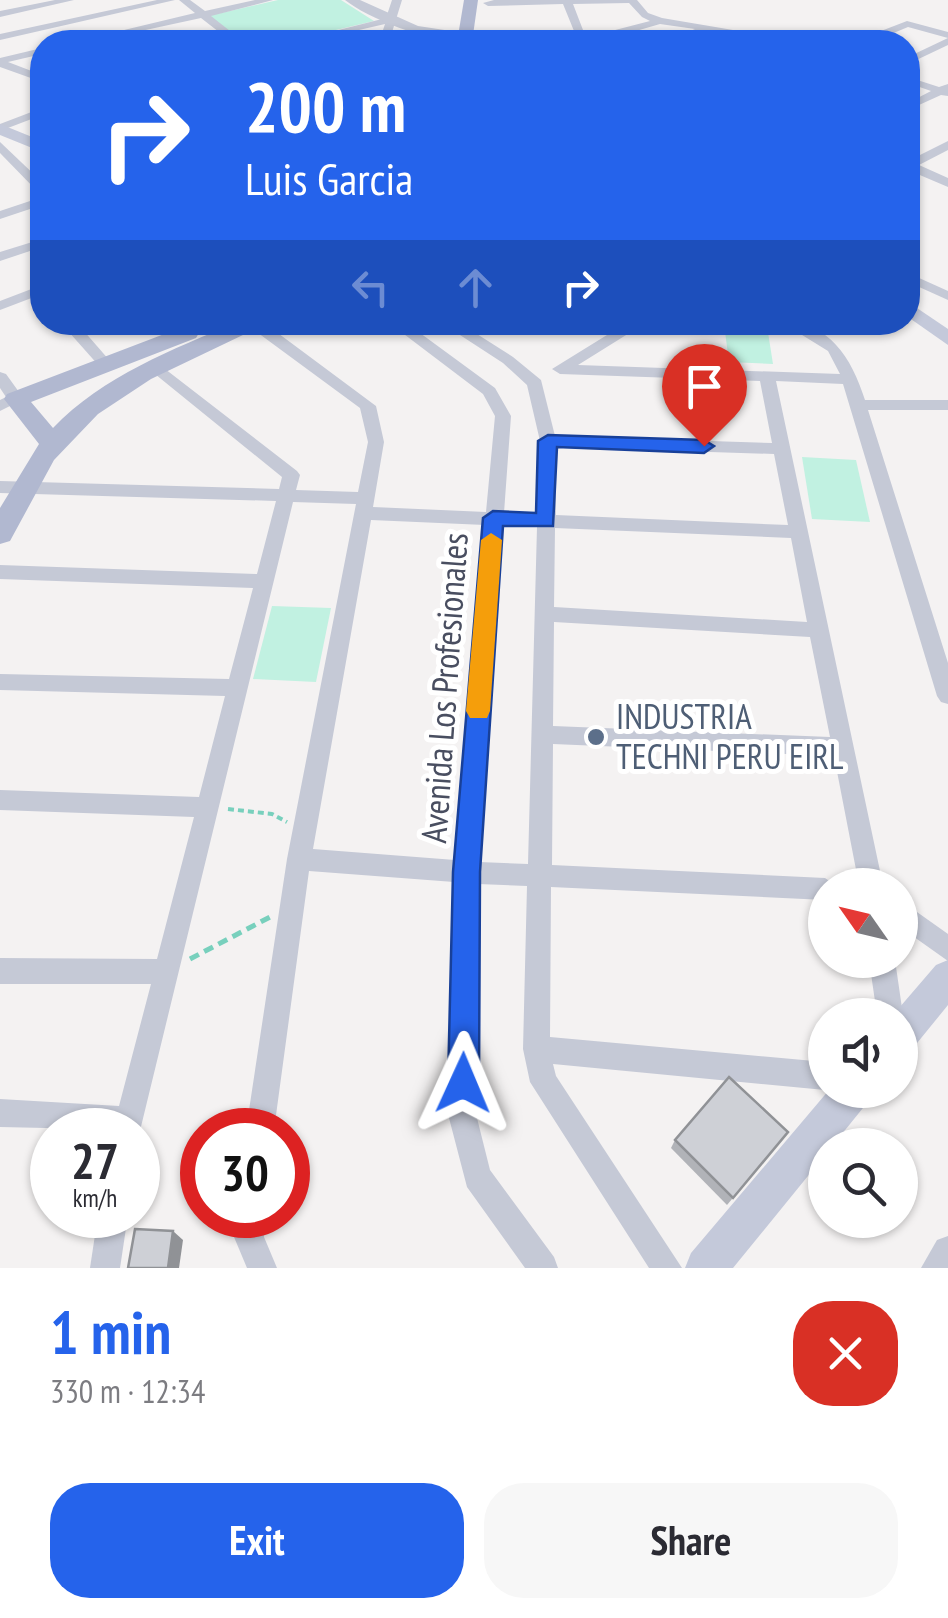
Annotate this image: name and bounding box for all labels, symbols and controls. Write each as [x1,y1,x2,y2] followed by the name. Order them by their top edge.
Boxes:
[245,61,406,151] text: 200 m
[80,70,210,200] icon: right
[245,149,413,207] text: Luis Garcia
[343,260,398,315] icon: left
[448,260,503,315] icon: ahead
[553,260,608,315] icon: right
[662,344,747,447] pin
[677,359,732,414] icon: arrive
[410,531,478,845] street label: Avenida Los Profesionales
[616,693,844,779] place label: INDUSTRIA TECHNI PERU EIRL
[585,726,607,748] marker: INDUSTRIA TECHNI PERU EIRL
[808,868,918,978] north arrow
[808,868,918,1238] map controls
[808,998,918,1108] button: sound
[411,1031,515,1135] position arrow
[180,1108,310,1238] speed limit sign: 30
[71,1128,119,1193] text: 27
[808,1128,918,1238] button: search
[73,1182,117,1214] text: km/h
[50,1293,171,1371] text: 1 min
[793,1301,898,1406] button: close
[50,1370,205,1412] text: 330 m · 12:34
[50,1483,464,1598] button: Exit
[484,1483,898,1598] button: Share

